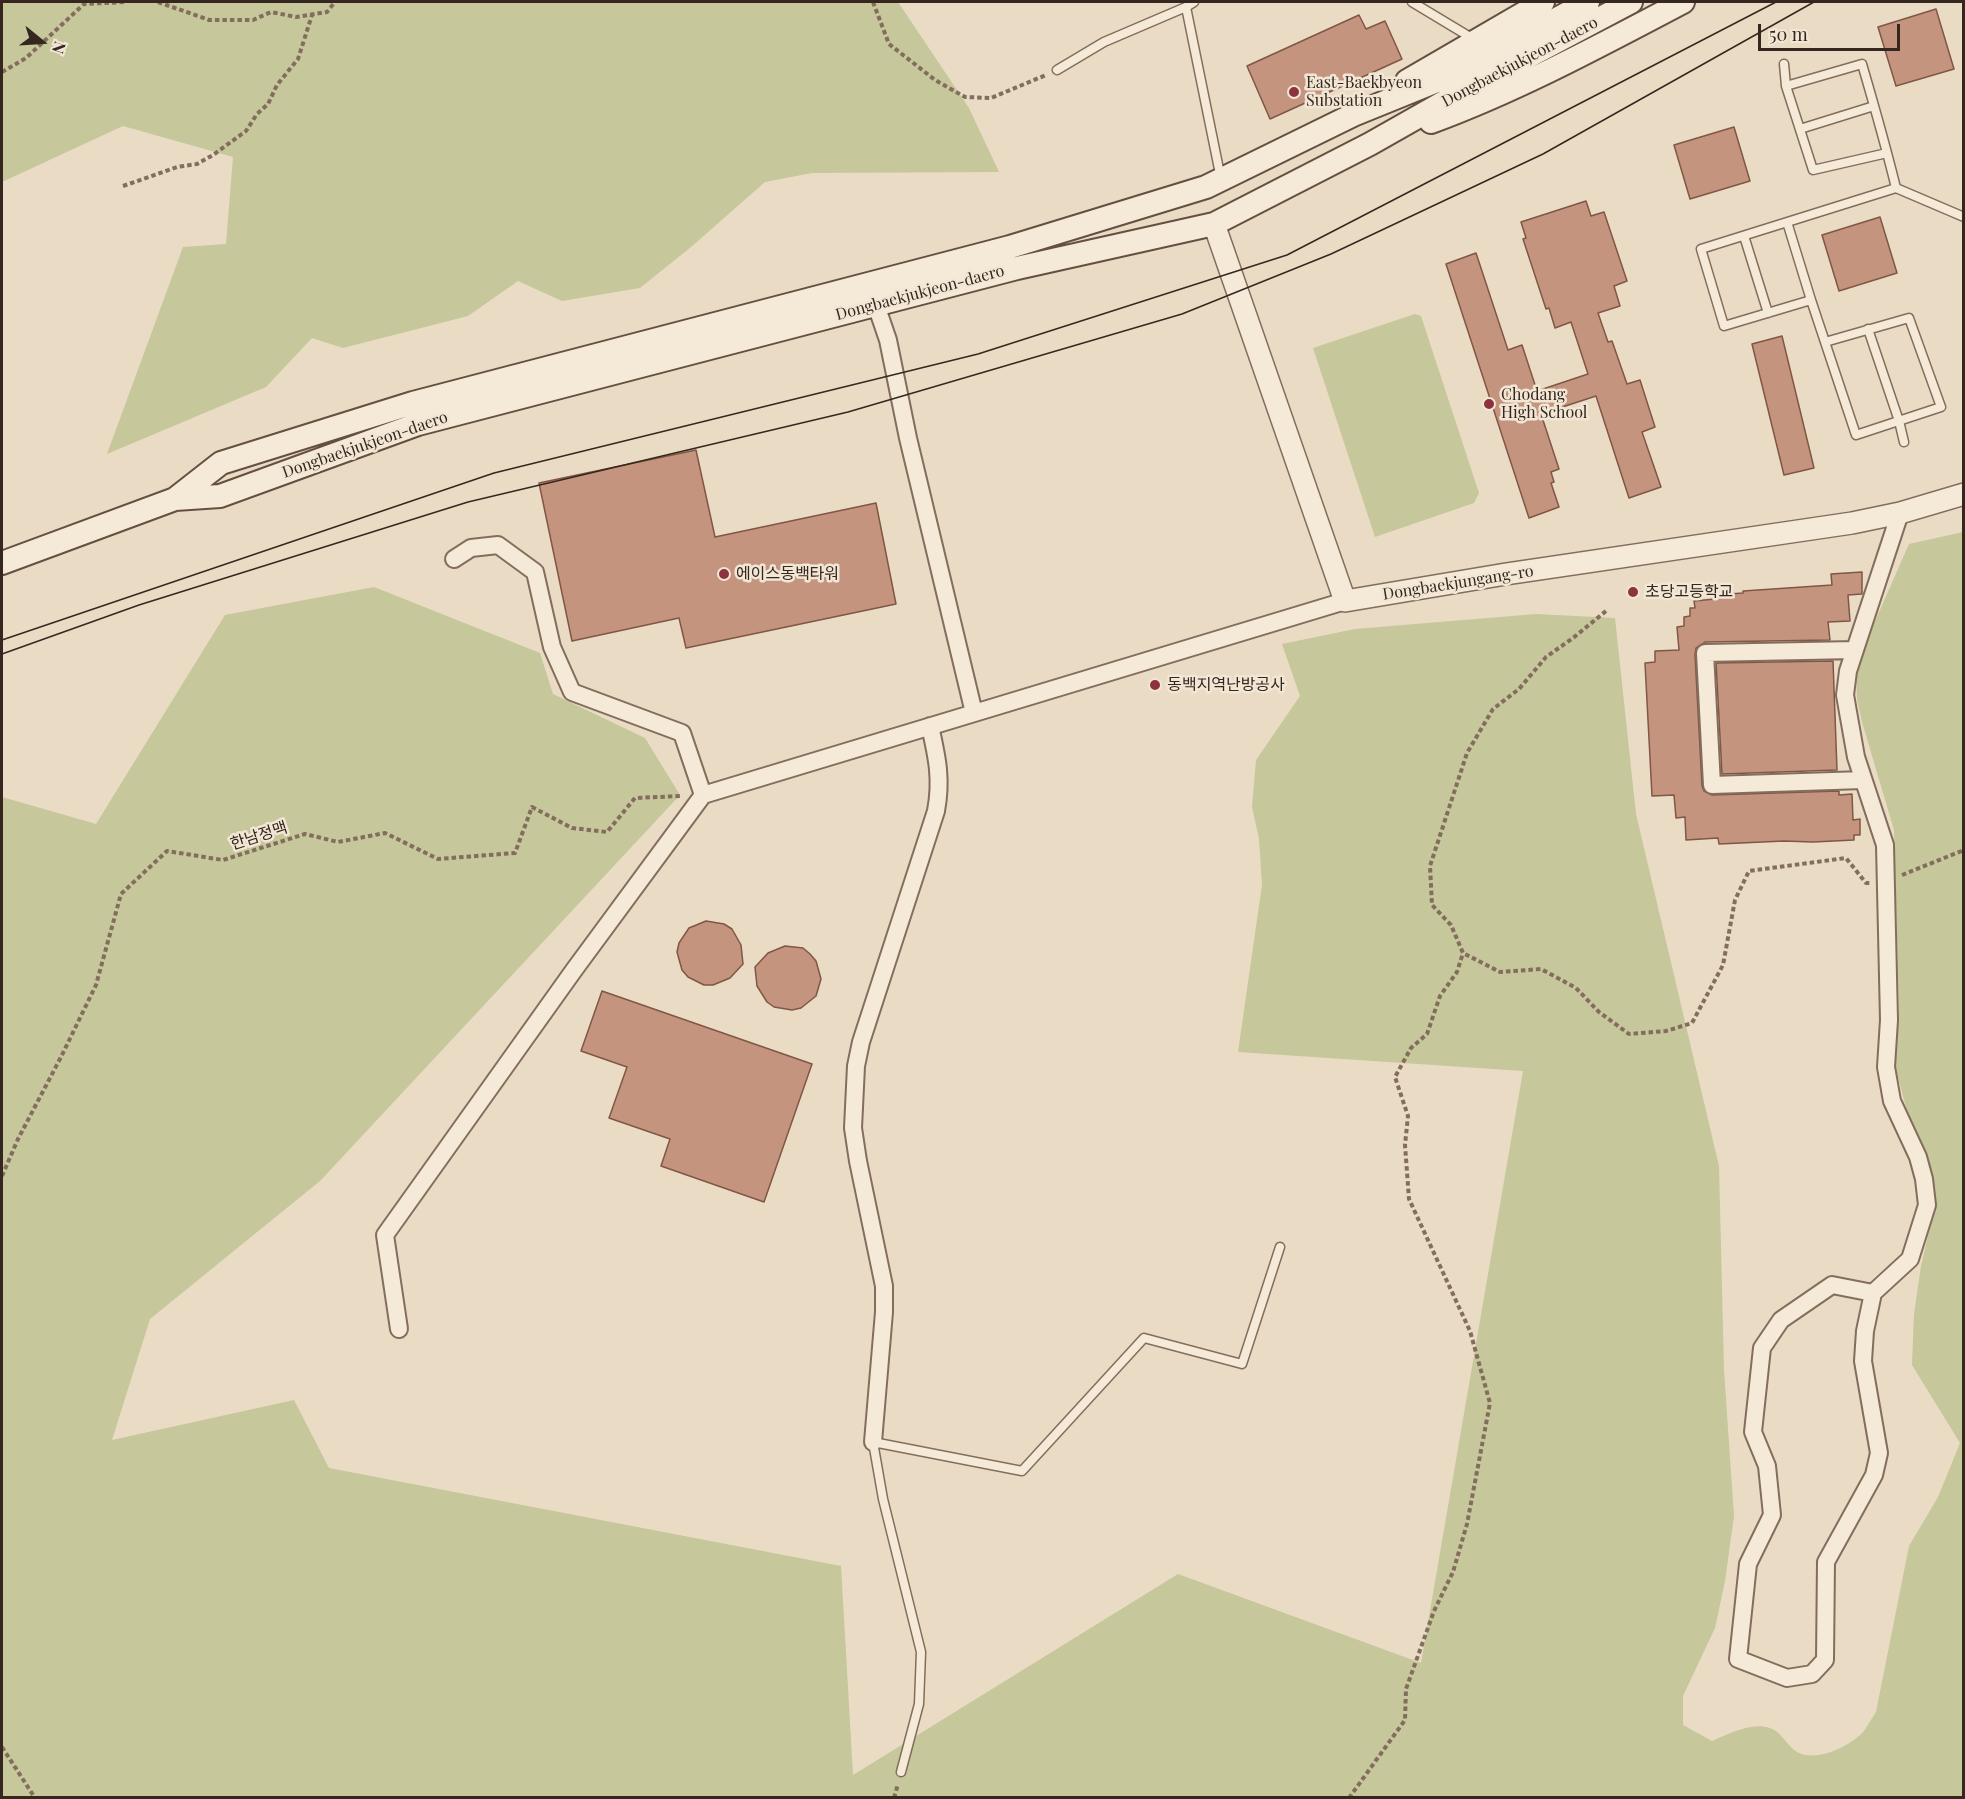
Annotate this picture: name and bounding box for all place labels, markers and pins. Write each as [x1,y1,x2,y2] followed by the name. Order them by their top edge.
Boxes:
[1306,73,1422,111] place label: East-Baekbyeon Substation
[1287,85,1301,99] marker: East-Baekbyeon Substation
[1501,385,1587,423] place label: Chodang High School
[1482,397,1496,411] marker: Chodang High School
[736,564,839,584] place label: 에이스동백타워
[717,567,731,581] marker: 에이스동백타워
[1645,582,1733,602] place label: 초당고등학교
[1626,585,1640,599] marker: 초당고등학교
[1167,675,1285,695] place label: 동백지역난방공사
[1148,678,1162,692] marker: 동백지역난방공사

